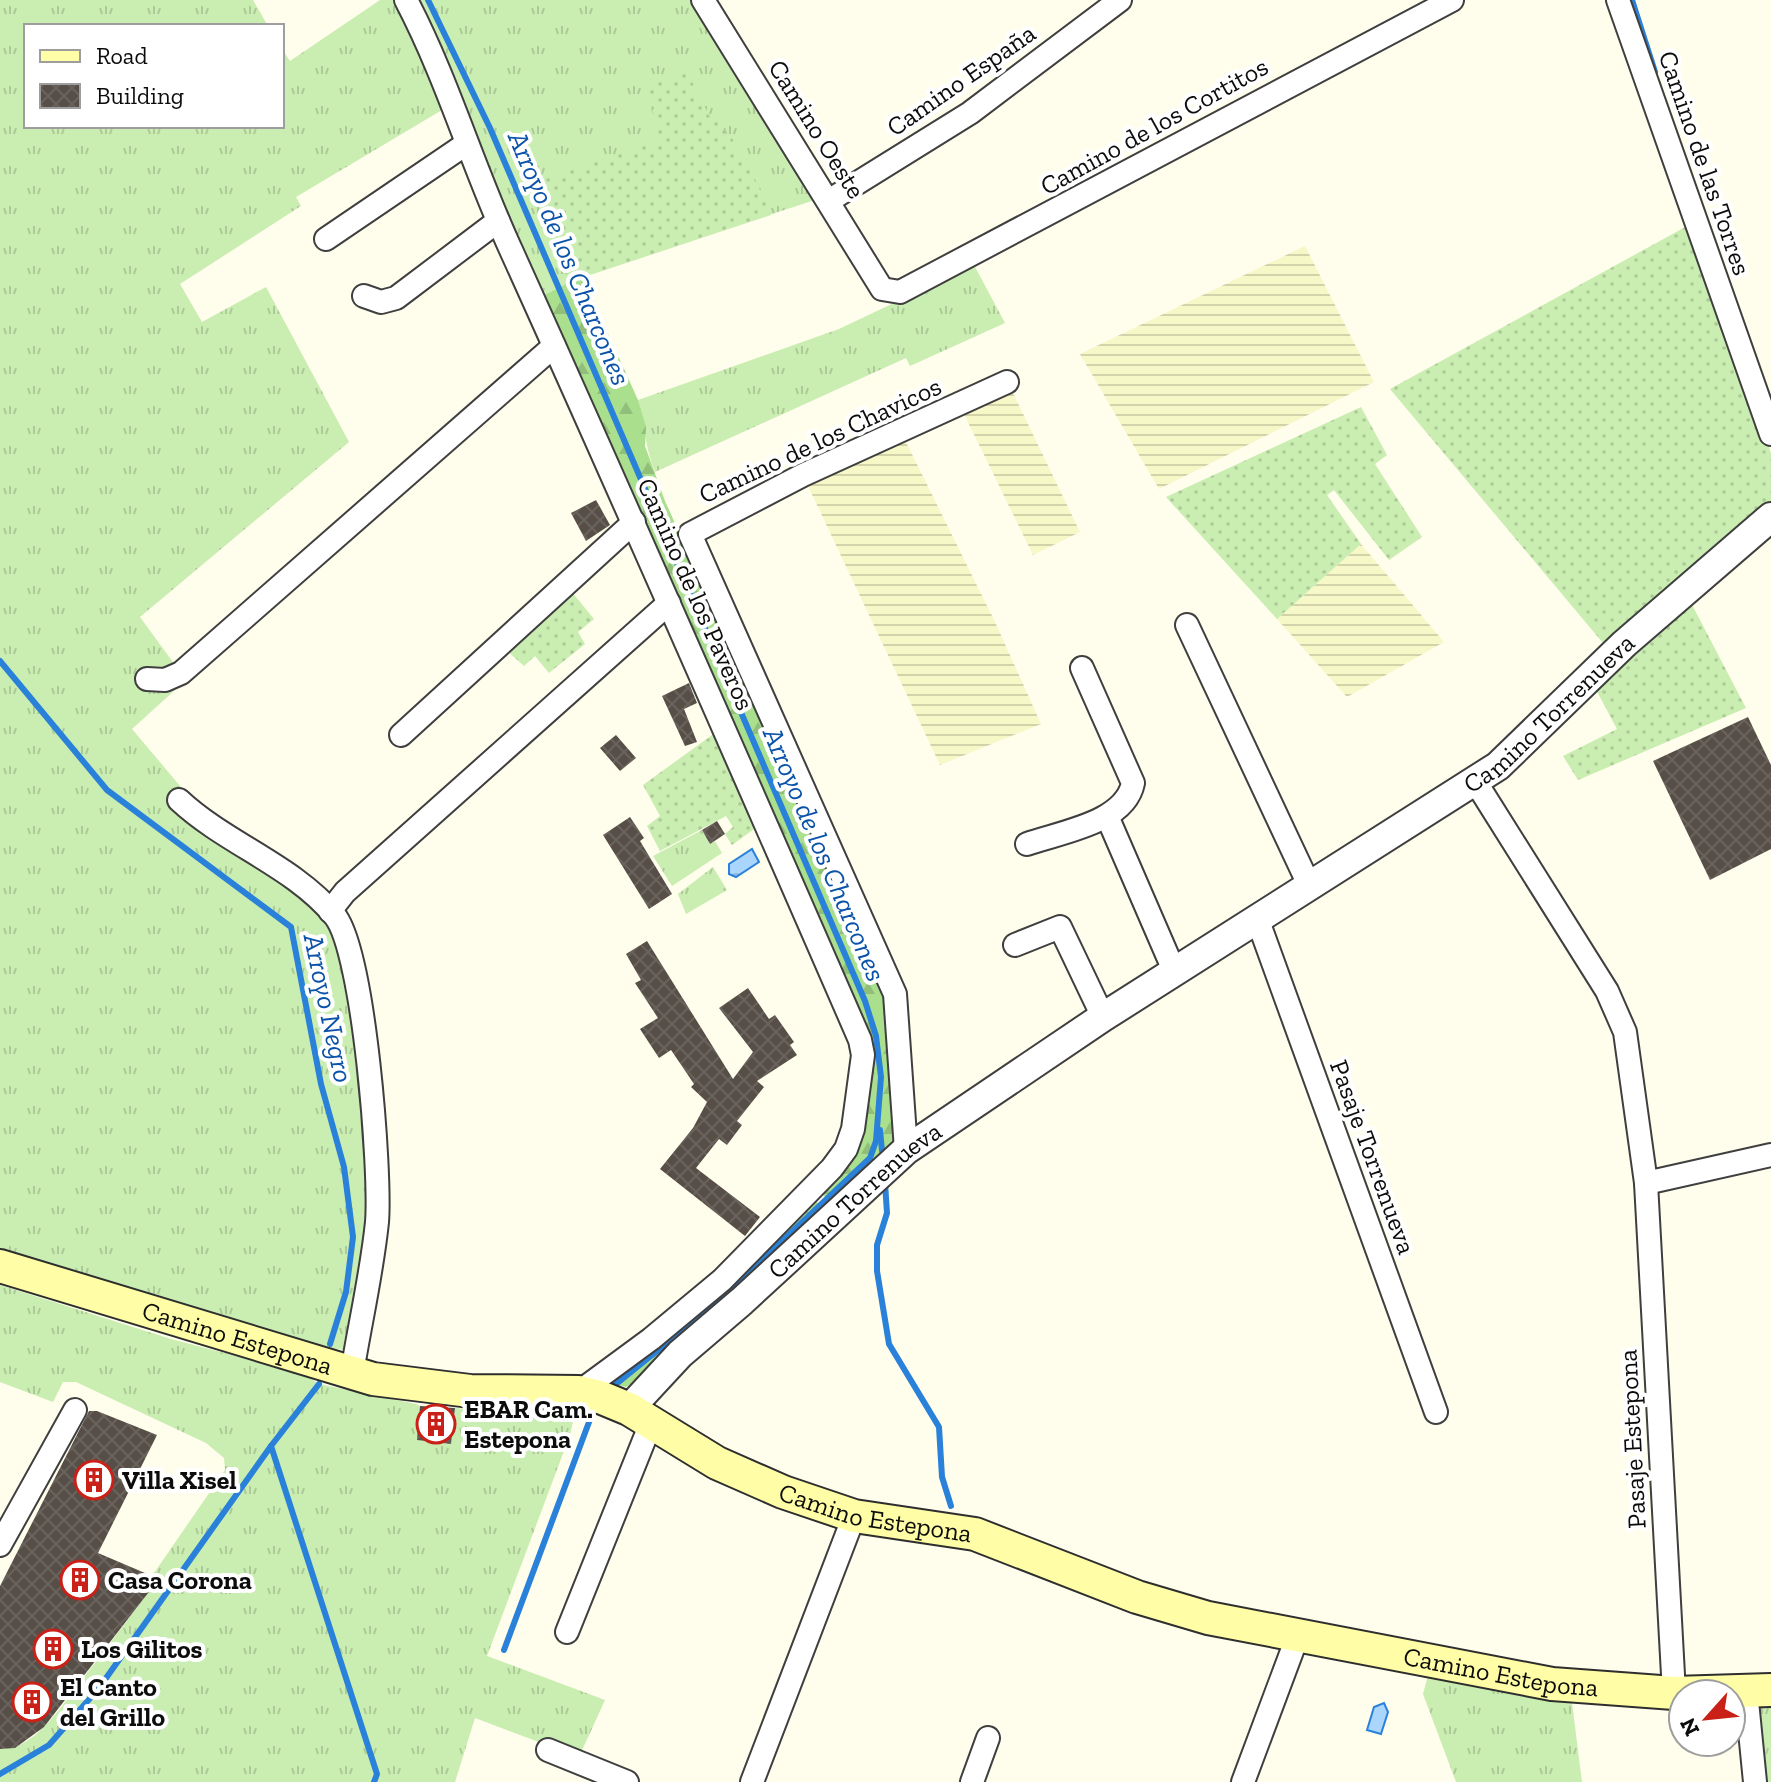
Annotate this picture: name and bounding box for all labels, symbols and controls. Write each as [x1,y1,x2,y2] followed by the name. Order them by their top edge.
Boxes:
[880,17,1042,143] street label: Camino España
[24,24,284,128] legend
[96,41,148,70] text: Road
[1652,47,1758,279] street label: Camino de las Torres
[1035,50,1273,202] street label: Camino de los Cortitos
[762,54,872,204] street label: Camino Oeste
[96,81,184,110] text: Building
[501,125,638,390] water label: Arroyo de los Charcones
[694,370,946,510] street label: Camino de los Chavicos
[630,473,762,715] street label: Camino de los Paveros
[1457,626,1641,800] street label: Camino Torrenueva
[756,721,893,986] water label: Arroyo de los Charcones
[296,930,360,1086] water label: Arroyo Negro
[1323,1056,1423,1259] street label: Pasaje Torrenueva
[761,1114,948,1285] street label: Camino Torrenueva
[138,1294,337,1382] street label: Camino Estepona
[1611,1348,1653,1530] street label: Pasaje Estepona
[464,1393,593,1455] place label: EBAR Cam. Estepona
[415,1403,457,1445] building icon: EBAR Cam. Estepona
[73,1459,115,1501] building icon: Villa Xisel
[122,1464,237,1496] place label: Villa Xisel
[775,1476,974,1549] street label: Camino Estepona
[59,1559,101,1601] building icon: Casa Corona
[108,1564,252,1596] place label: Casa Corona
[32,1628,74,1670] building icon: Los Gilitos
[81,1633,203,1665] place label: Los Gilitos
[1401,1640,1600,1703] street label: Camino Estepona
[60,1671,165,1733] place label: El Canto del Grillo
[1667,1678,1747,1758] north arrow
[11,1681,53,1723] building icon: El Canto del Grillo
[1674,1713,1705,1740] text: N

